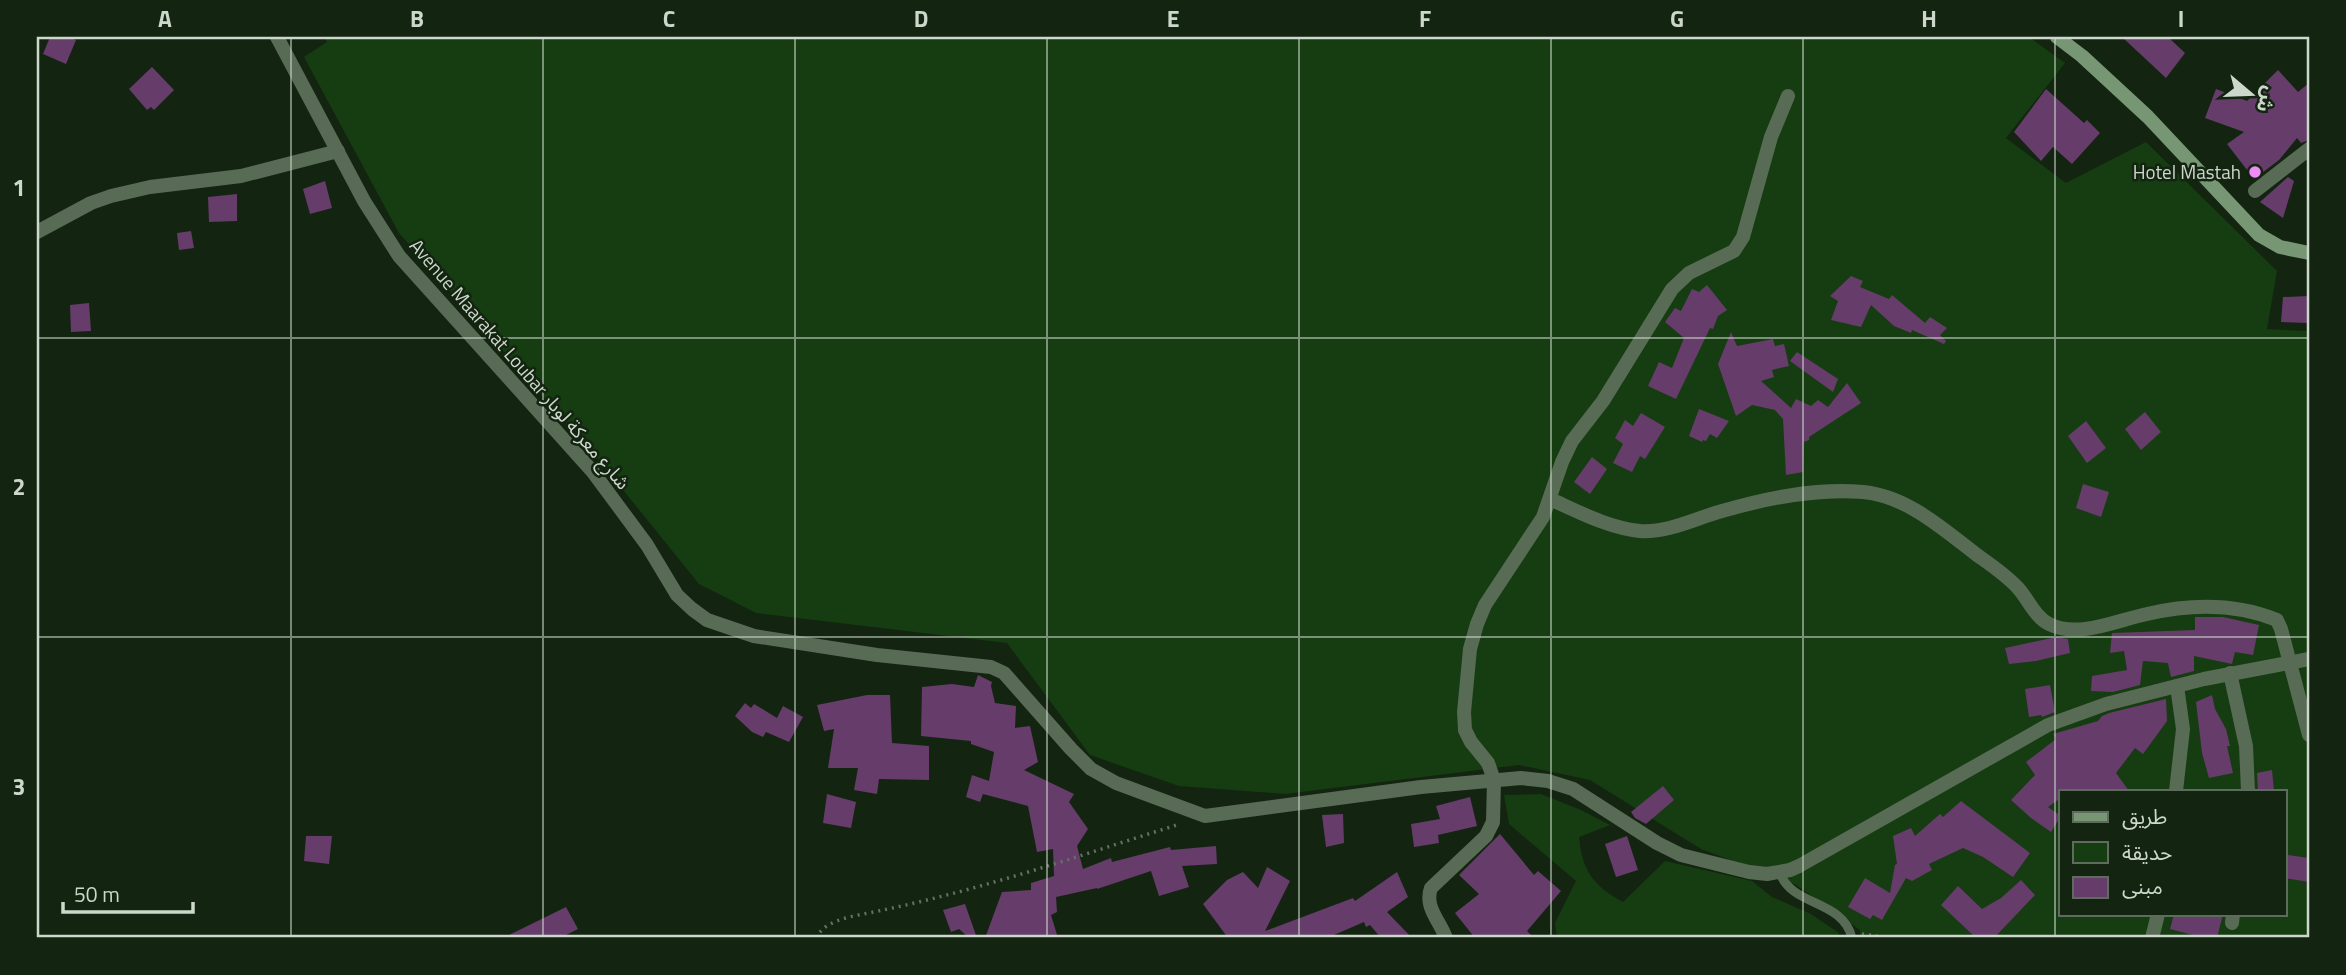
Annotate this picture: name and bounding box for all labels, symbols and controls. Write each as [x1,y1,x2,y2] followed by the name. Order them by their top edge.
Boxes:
[158,1,172,36] text: A
[410,1,424,36] text: B
[663,1,675,36] text: C
[914,1,928,36] text: D
[1167,1,1179,36] text: E
[1419,1,1431,36] text: F
[1670,1,1684,36] text: G
[1921,1,1937,36] text: H
[2178,1,2184,36] text: I
[2216,60,2286,130] north arrow
[2250,83,2285,117] text: ش
[2133,157,2241,186] place label: Hotel Mastah
[2247,164,2263,180] marker: Hotel Mastah
[13,170,25,205] text: 1
[403,232,638,496] street label: Avenue Maarakat Loubar شارع معركة لوبار
[13,469,25,504] text: 2
[13,769,25,804] text: 3
[2059,790,2286,916] legend
[2122,800,2167,832] text: طريق
[2122,836,2172,868] text: حديقة
[63,870,192,914] scale bar
[2122,870,2163,902] text: مبنى
[74,878,120,910] text: 50 m

